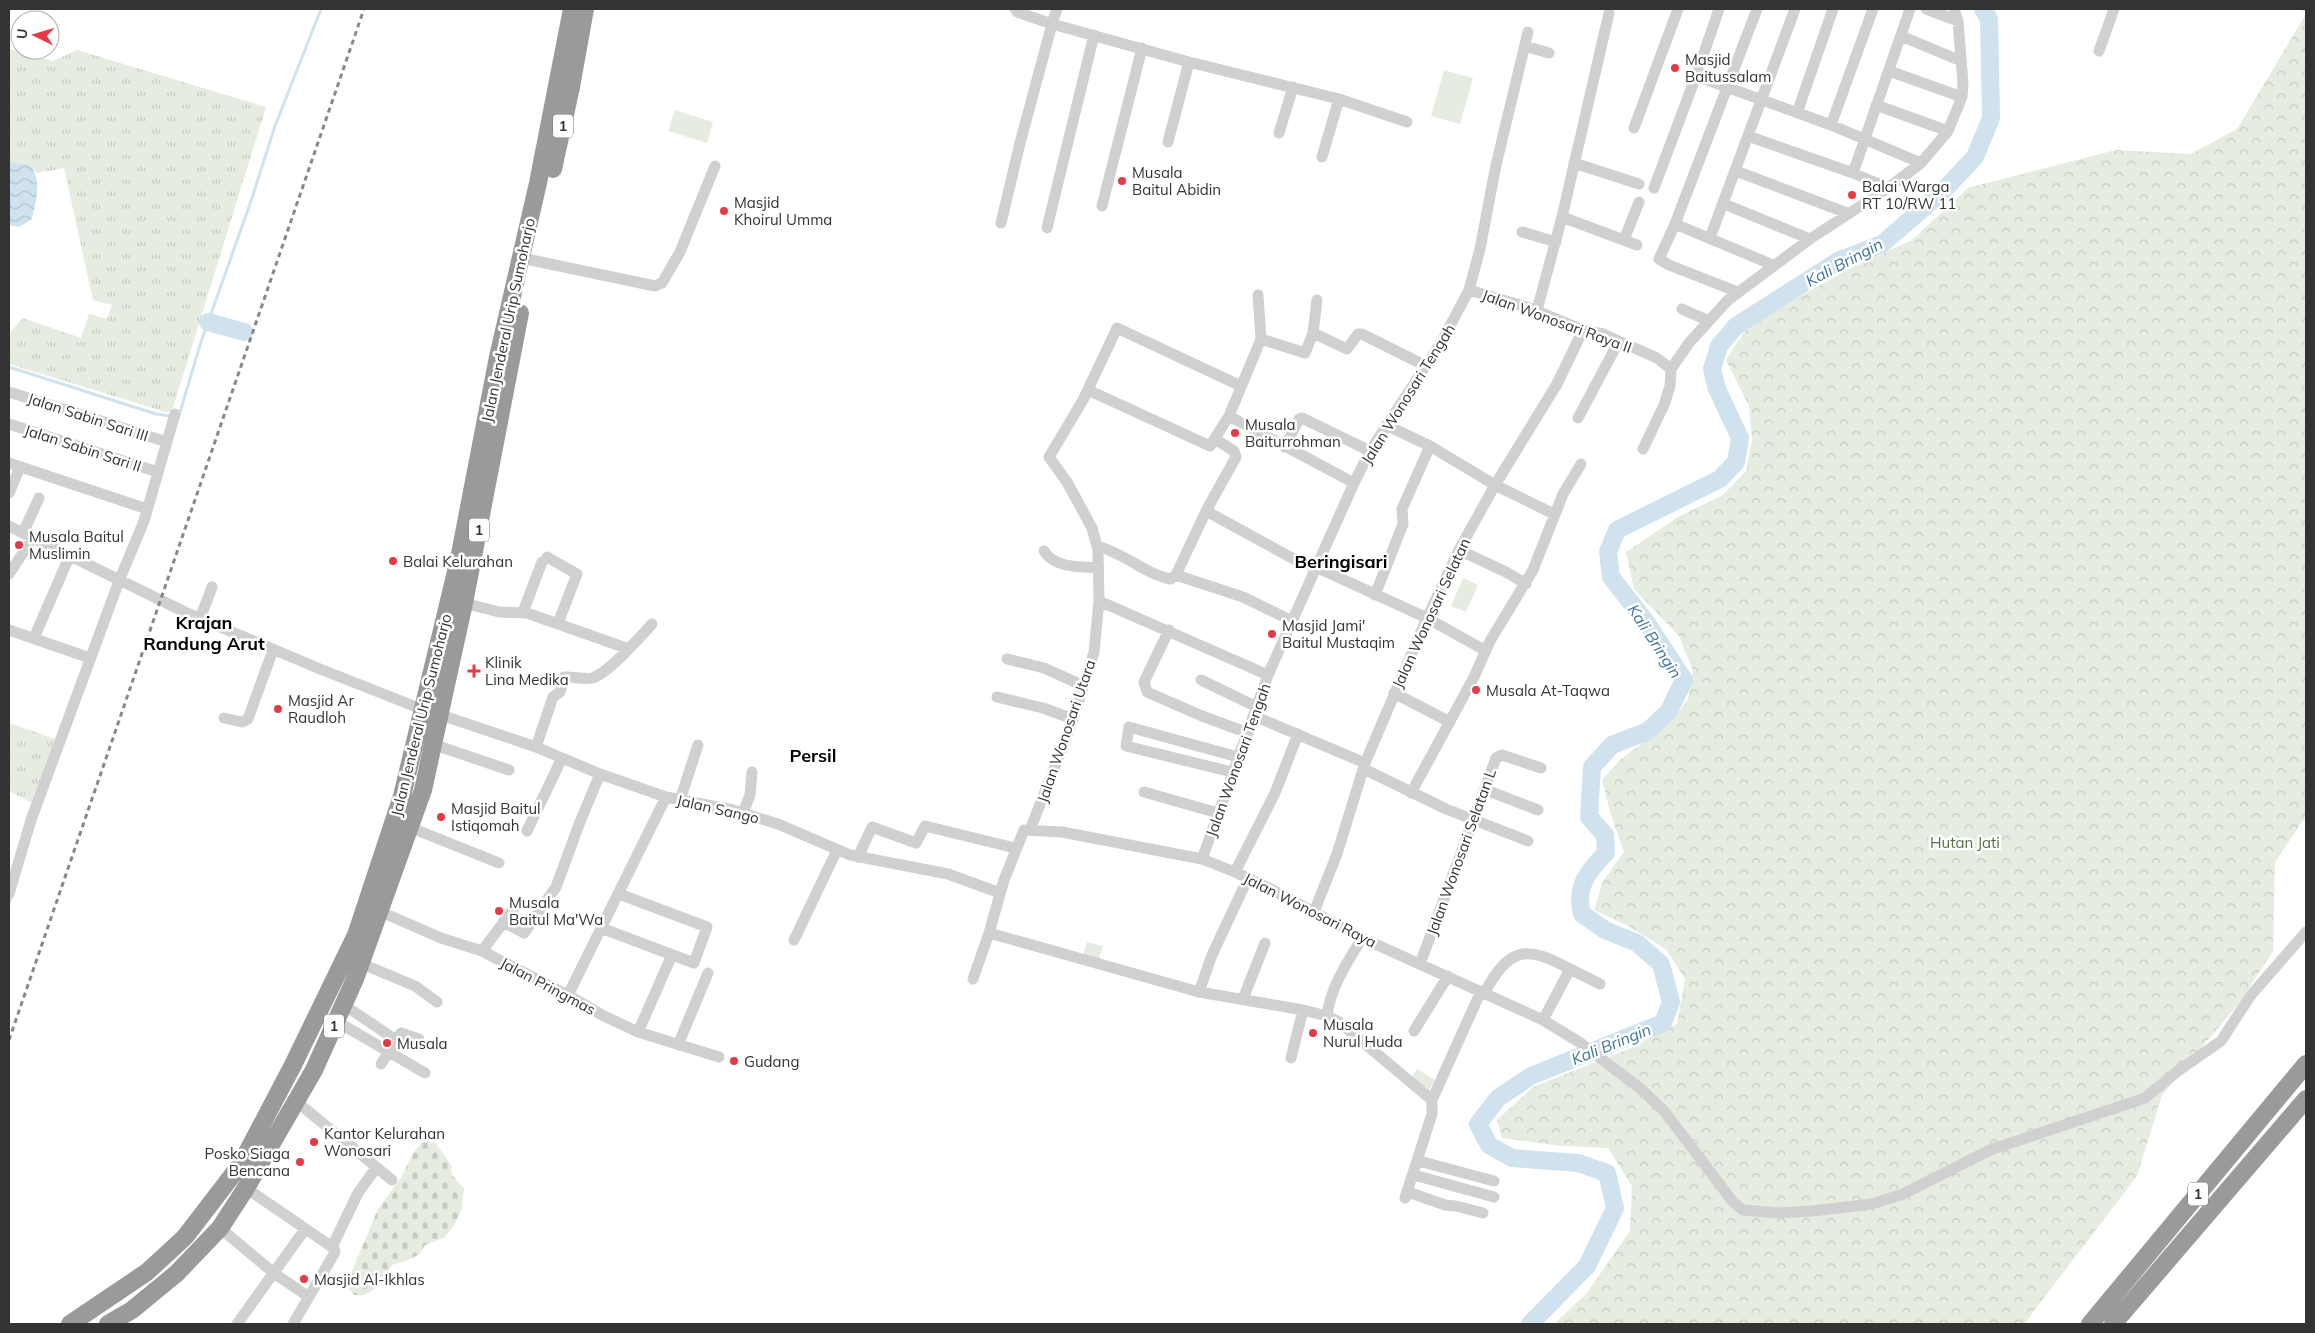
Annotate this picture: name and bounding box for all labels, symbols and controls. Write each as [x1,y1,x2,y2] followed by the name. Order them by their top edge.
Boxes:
[10,10,60,60] north arrow
[13,28,31,40] text: U
[1685,50,1771,86] place label: Masjid Baitussalam
[1669,62,1681,74] marker: Masjid Baitussalam
[553,114,573,138] road number: 1
[1132,163,1221,199] place label: Musala Baitul Abidin
[1116,175,1128,187] marker: Musala Baitul Abidin
[1862,177,1956,213] place label: Balai Warga RT 10/RW 11
[1846,189,1858,201] marker: Balai Warga RT 10/RW 11
[734,193,832,229] place label: Masjid Khoirul Umma
[718,205,730,217] marker: Masjid Khoirul Umma
[477,216,539,424] street label: Jalan Jenderal Urip Sumoharjo
[1802,233,1886,291] water label: Kali Bringin
[1479,285,1635,357] street label: Jalan Wonosari Raya II
[1357,320,1459,468] street label: Jalan Wonosari Tengah
[25,389,151,445] street label: Jalan Sabin Sari III
[1245,415,1341,451] place label: Musala Baiturrohman
[22,420,144,476] street label: Jalan Sabin Sari II
[1229,427,1241,439] marker: Musala Baiturrohman
[469,518,489,542] road number: 1
[29,527,124,563] place label: Musala Baitul Muslimin
[1388,535,1474,691] street label: Jalan Wonosari Selatan
[13,539,25,551] marker: Musala Baitul Muslimin
[1295,550,1387,573] district label: Beringisari
[403,552,513,571] place label: Balai Kelurahan
[387,555,399,567] marker: Balai Kelurahan
[1624,600,1686,682] water label: Kali Bringin
[143,611,265,655] district label: Krajan Randung Arut
[387,612,455,818] street label: Jalan Jenderal Urip Sumoharjo
[1282,616,1395,652] place label: Masjid Jami' Baitul Mustaqim
[1266,628,1278,640] marker: Masjid Jami' Baitul Mustaqim
[485,653,569,689] place label: Klinik Lina Medika
[1033,657,1099,805] street label: Jalan Wonosari Utara
[467,664,481,678] marker: Klinik Lina Medika
[1201,681,1275,839] street label: Jalan Wonosari Tengah
[1486,681,1610,700] place label: Musala At-Taqwa
[1470,684,1482,696] marker: Musala At-Taqwa
[288,691,354,727] place label: Masjid Ar Raudloh
[272,703,284,715] marker: Masjid Ar Raudloh
[790,744,836,767] district label: Persil
[1422,766,1500,938] street label: Jalan Wonosari Selatan L
[675,790,761,828] street label: Jalan Sango
[451,799,541,835] place label: Masjid Baitul Istiqomah
[435,811,447,823] marker: Masjid Baitul Istiqomah
[1930,833,2000,852] park label: Hutan Jati
[1240,868,1380,952] street label: Jalan Wonosari Raya
[509,893,603,929] place label: Musala Baitul Ma'Wa
[493,905,505,917] marker: Musala Baitul Ma'Wa
[497,953,599,1019] street label: Jalan Pringmas
[324,1014,344,1038] road number: 1
[1323,1015,1403,1051] place label: Musala Nurul Huda
[1568,1019,1654,1069] water label: Kali Bringin
[1307,1027,1319,1039] marker: Musala Nurul Huda
[397,1034,448,1053] place label: Musala
[381,1037,393,1049] marker: Musala
[744,1052,799,1071] place label: Gudang
[728,1055,740,1067] marker: Gudang
[324,1124,445,1160] place label: Kantor Kelurahan Wonosari
[308,1136,320,1148] marker: Kantor Kelurahan Wonosari
[205,1144,290,1180] place label: Posko Siaga Bencana
[294,1156,306,1168] marker: Posko Siaga Bencana
[2188,1182,2208,1206] road number: 1
[314,1270,425,1289] place label: Masjid Al-Ikhlas
[298,1273,310,1285] marker: Masjid Al-Ikhlas

